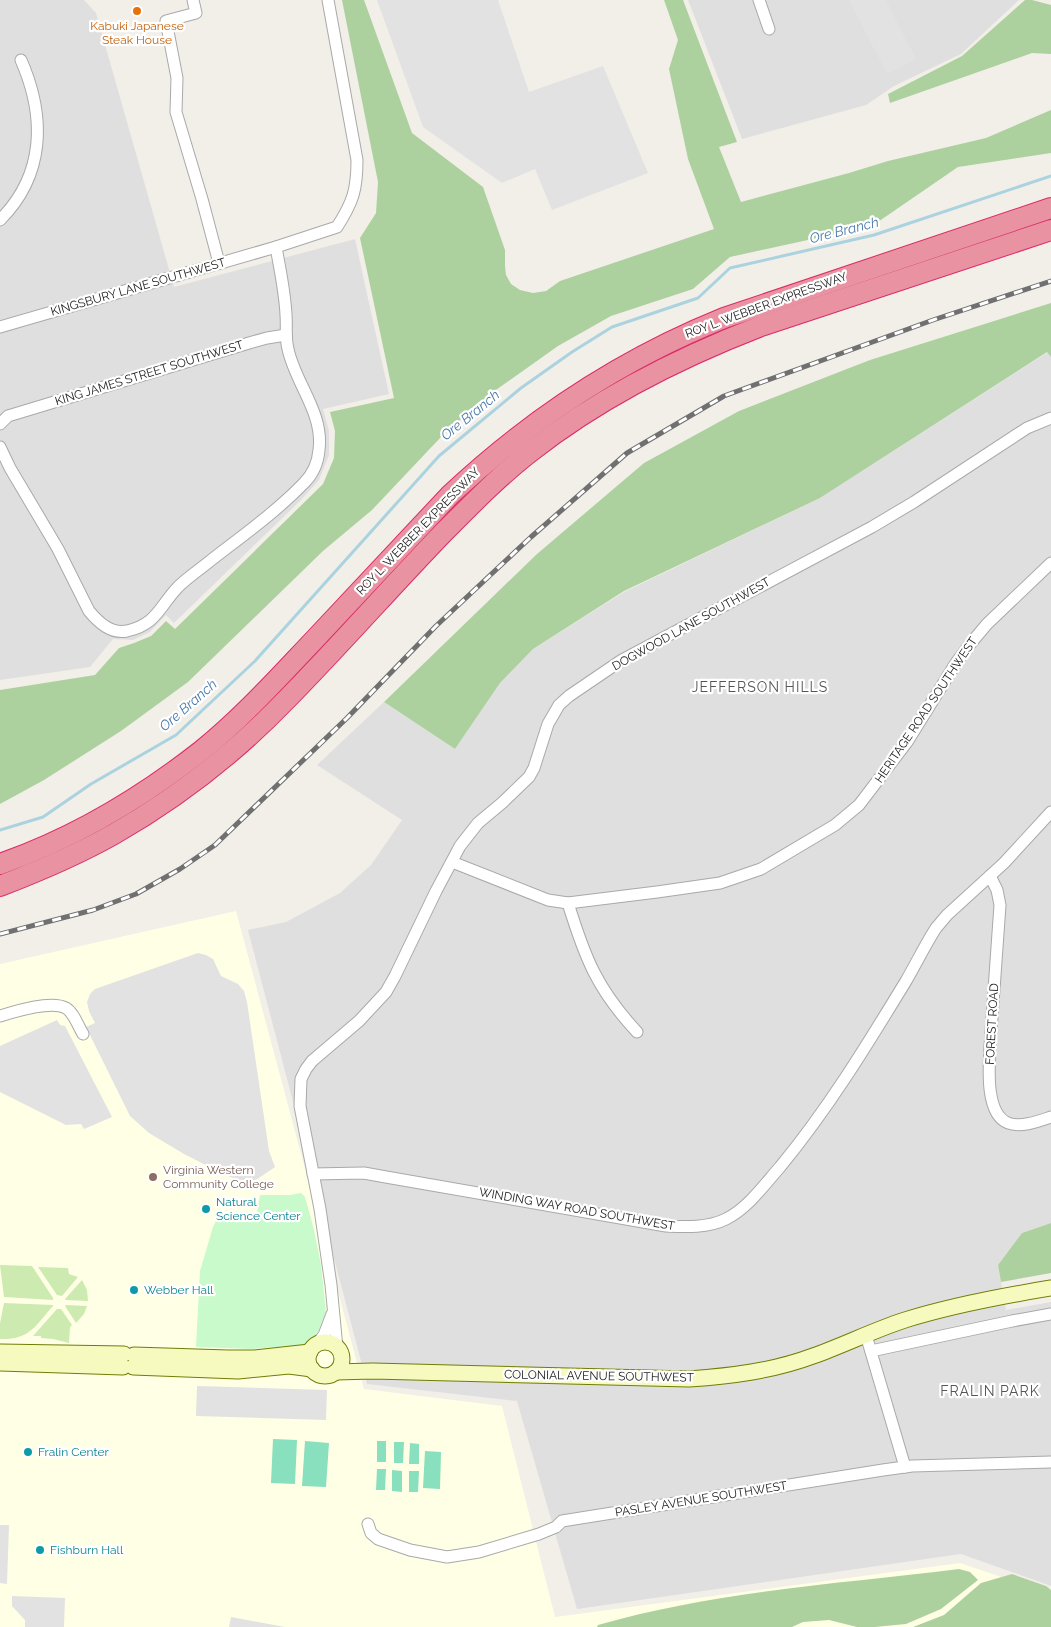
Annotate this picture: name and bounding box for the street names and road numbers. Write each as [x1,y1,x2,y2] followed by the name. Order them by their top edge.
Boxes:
[49,255,228,319] street label: KINGSBURY LANE SOUTHWEST
[683,269,849,341] street label: ROY L. WEBBER EXPRESSWAY
[53,337,245,408] street label: KING JAMES STREET SOUTHWEST
[353,464,483,597] street label: ROY L. WEBBER EXPRESSWAY
[610,574,773,673] street label: DOGWOOD LANE SOUTHWEST
[872,634,980,785] street label: HERITAGE ROAD SOUTHWEST
[983,983,1001,1065] street label: FOREST ROAD
[478,1185,677,1233] street label: WINDING WAY ROAD SOUTHWEST
[504,1367,695,1385] street label: COLONIAL AVENUE SOUTHWEST
[614,1478,789,1520] street label: PASLEY AVENUE SOUTHWEST

